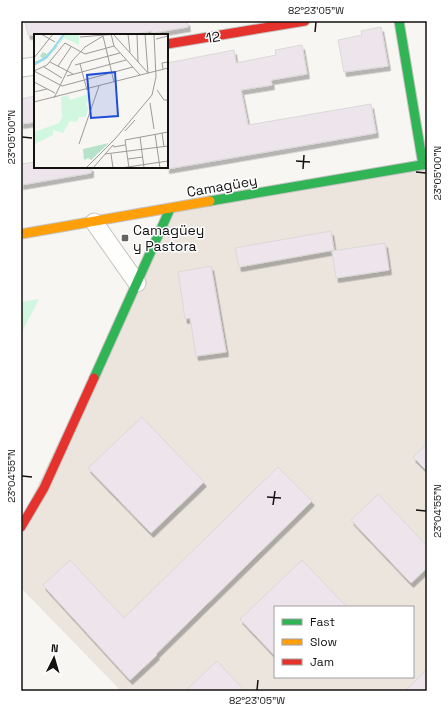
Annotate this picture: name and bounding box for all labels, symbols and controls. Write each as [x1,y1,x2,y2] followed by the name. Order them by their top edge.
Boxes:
[288,4,344,17] text: 82°23'05"W
[205,27,221,47] street label: 12
[34,34,168,168] inset map
[5,110,18,164] text: 23°05'00"N
[431,146,444,200] text: 23°05'00"N
[185,171,259,201] street label: Camagüey
[133,221,204,255] place label: Camagüey y Pastora
[120,233,130,243] marker: Camagüey y Pastora
[5,449,18,503] text: 23°04'55"N
[431,484,444,538] text: 23°04'55"N
[274,606,414,678] legend
[310,614,335,630] text: Fast
[310,634,337,650] text: Slow
[34,638,74,678] north arrow
[51,641,59,655] text: N
[310,654,334,670] text: Jam
[229,694,285,707] text: 82°23'05"W

